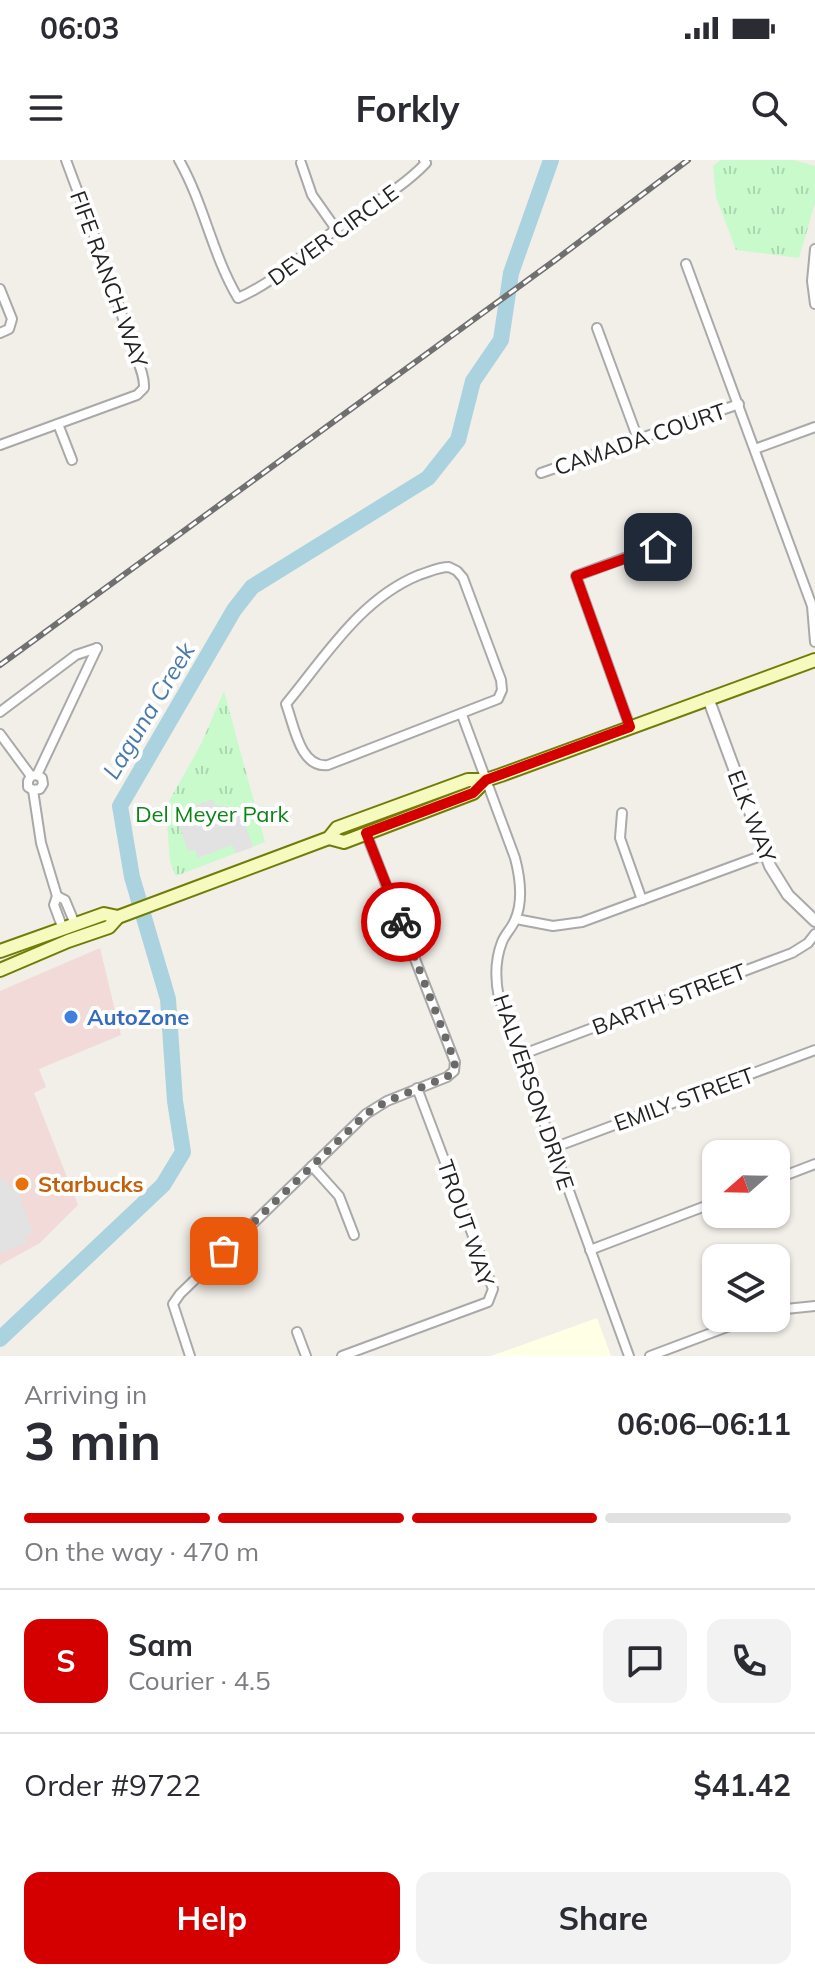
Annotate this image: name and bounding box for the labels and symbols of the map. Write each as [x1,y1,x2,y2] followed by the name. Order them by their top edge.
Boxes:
[262,178,404,292] street label: DEVER CIRCLE
[64,187,154,372] street label: FIFE RANCH WAY
[551,397,729,481] street label: CAMADA COURT
[624,513,692,581] pin
[96,636,201,784] water label: Laguna Creek
[722,766,782,866] street label: ELK WAY
[135,800,289,828] park label: Del Meyer Park
[361,882,441,962] courier
[588,957,750,1041] street label: BARTH STREET
[487,991,581,1193] street label: HALVERSON DRIVE
[87,1003,189,1031] place label: AutoZone
[62,1008,80,1026] marker: AutoZone
[610,1061,758,1137] street label: EMILY STREET
[702,1140,790,1228] north arrow
[431,1156,501,1290] street label: TROUT WAY
[38,1170,144,1198] place label: Starbucks
[13,1175,31,1193] marker: Starbucks
[190,1217,258,1285] pin

